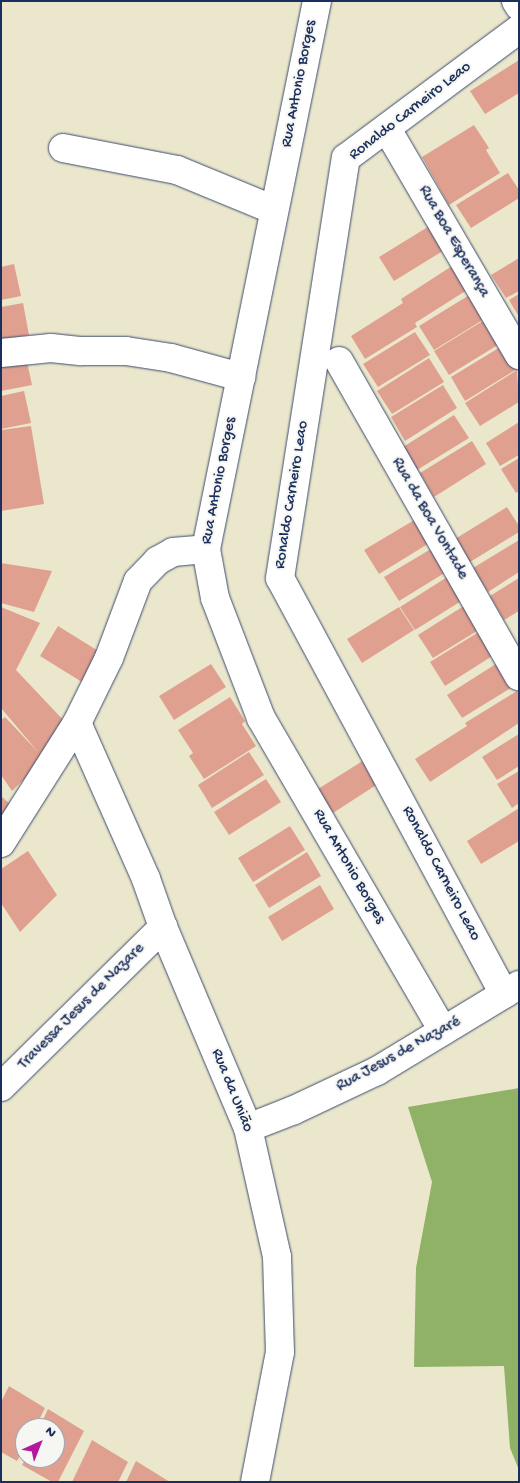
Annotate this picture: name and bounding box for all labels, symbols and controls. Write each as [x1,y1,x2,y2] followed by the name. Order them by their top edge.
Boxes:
[278,19,322,149] street label: Rua Antonio Borges
[346,58,476,166] street label: Ronaldo Carneiro Leao
[413,183,493,301] street label: Rua Boa Esperança
[198,416,242,546] street label: Rua Antonio Borges
[272,420,314,570] street label: Ronaldo Carneiro Leao
[386,455,472,583] street label: Rua da Boa Vontade
[396,803,484,945] street label: Ronaldo Carneiro Leao
[307,806,389,928] street label: Rua Antonio Borges
[15,940,149,1074] street label: Travessa Jesus de Nazare
[334,1013,464,1097] street label: Rua Jesus de Nazaré
[206,1047,256,1135] street label: Rua da União
[15,1418,65,1468] north arrow
[41,1423,59,1442] text: N

